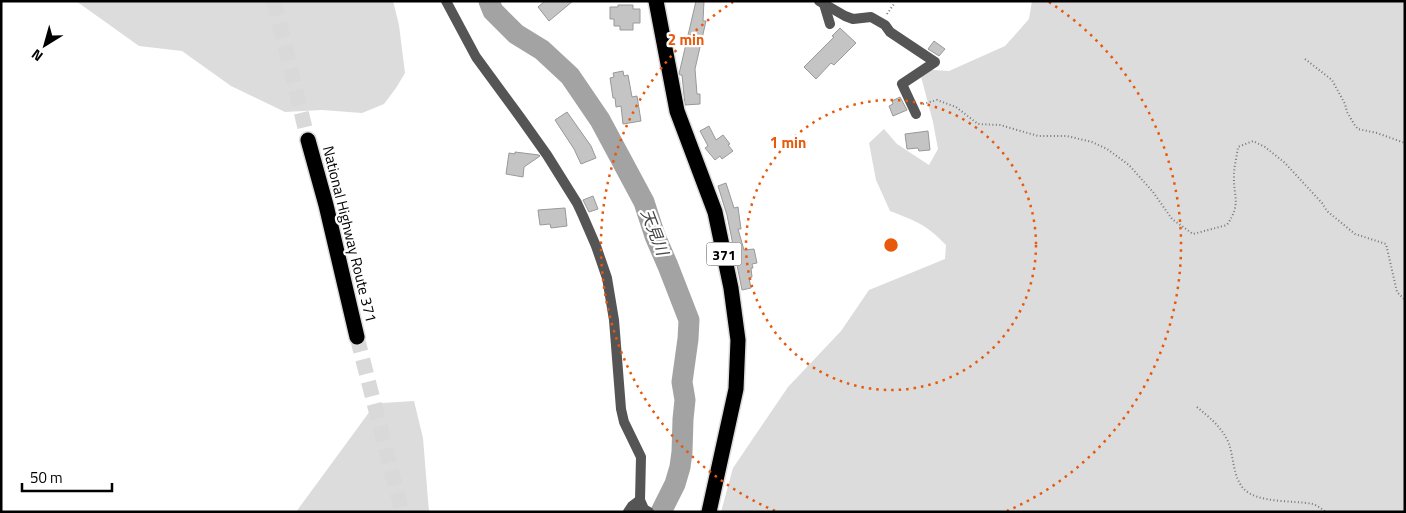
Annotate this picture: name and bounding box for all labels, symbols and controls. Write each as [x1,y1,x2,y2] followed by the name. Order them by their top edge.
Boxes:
[20,20,70,70] north arrow
[668,28,704,51] text: 2 min
[27,44,47,67] text: N
[770,131,806,154] text: 1 min
[317,143,383,325] street label: National Highway Route 371
[635,205,676,261] water label: 天見川
[882,236,900,254] centre of rings
[706,242,742,266] road number: 371
[22,460,112,492] scale bar
[30,466,63,489] text: 50 m

